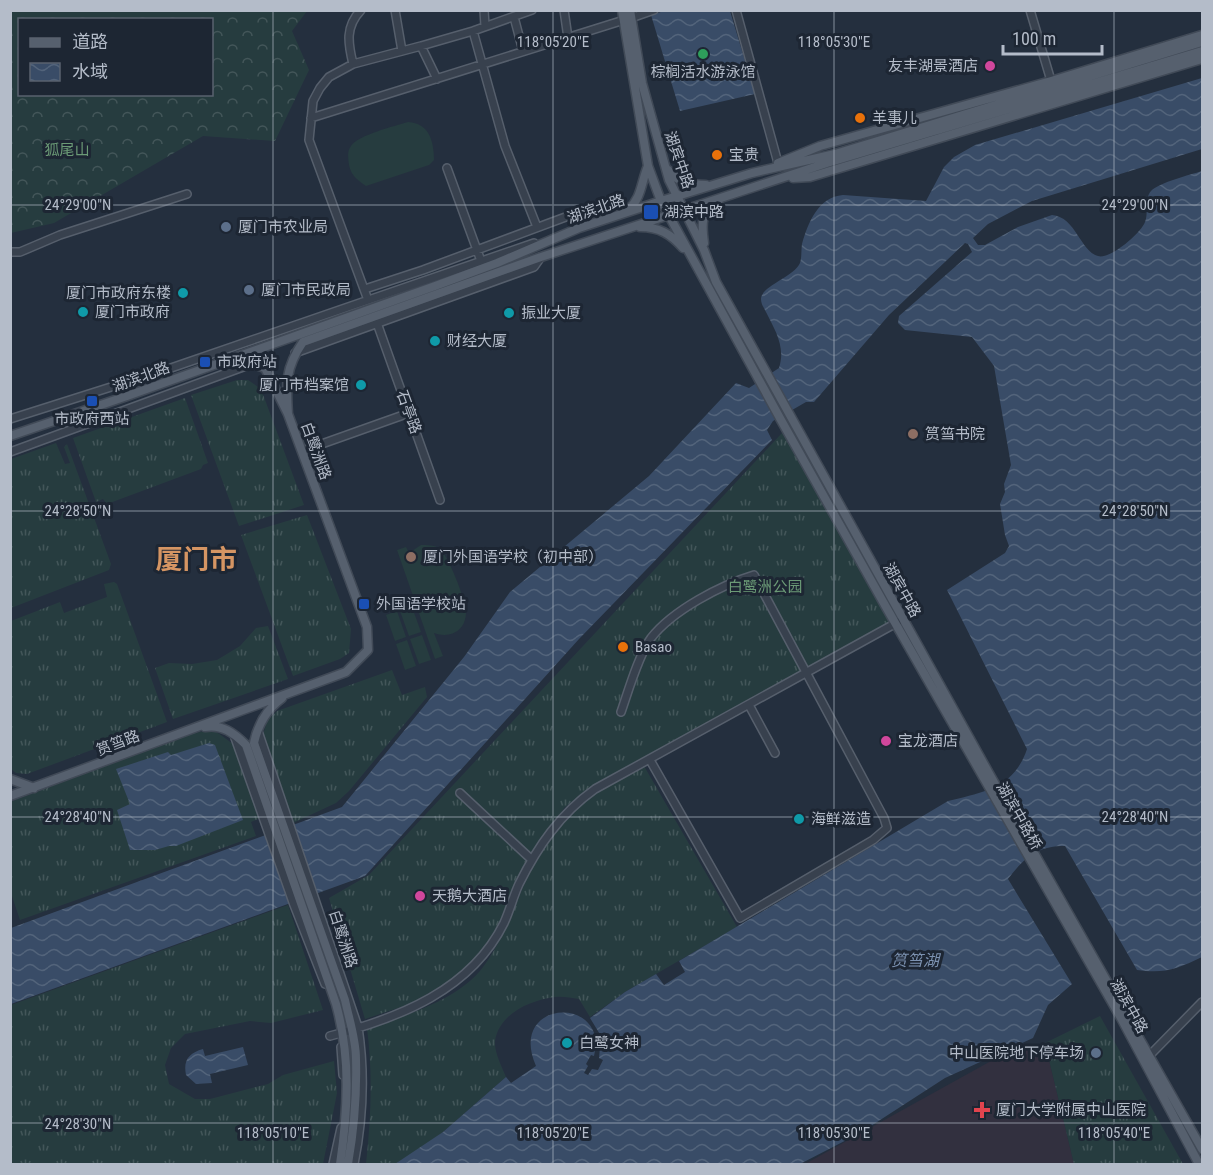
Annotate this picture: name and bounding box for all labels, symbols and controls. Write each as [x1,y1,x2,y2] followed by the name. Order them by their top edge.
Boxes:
[18,18,213,96] legend
[1003,18,1102,56] scale bar
[1012,28,1056,49] text: 100 m
[72,31,108,52] text: 道路
[517,33,589,51] text: 118°05'20"E
[798,33,870,51] text: 118°05'30"E
[696,47,710,61] marker: 棕榈活水游泳馆
[888,57,978,75] place label: 友丰湖景酒店
[983,59,997,73] marker: 友丰湖景酒店
[72,61,108,82] text: 水域
[650,63,756,81] place label: 棕榈活水游泳馆
[872,109,917,127] place label: 羊事儿
[853,111,867,125] marker: 羊事儿
[661,129,697,191] street label: 湖宾中路
[44,141,90,159] park label: 狐尾山
[729,146,759,164] place label: 宝贵
[710,148,724,162] marker: 宝贵
[565,191,627,227] street label: 湖滨北路
[45,196,111,214] text: 24°29'00"N
[1102,196,1168,214] text: 24°29'00"N
[642,203,660,221] marker: 湖滨中路
[664,203,724,221] place label: 湖滨中路
[238,218,328,236] place label: 厦门市农业局
[219,220,233,234] marker: 厦门市农业局
[261,281,351,299] place label: 厦门市民政局
[242,283,256,297] marker: 厦门市民政局
[66,284,171,302] place label: 厦门市政府东楼
[176,286,190,300] marker: 厦门市政府东楼
[95,303,170,321] place label: 厦门市政府
[521,304,581,322] place label: 振业大厦
[76,305,90,319] marker: 厦门市政府
[502,306,516,320] marker: 振业大厦
[447,332,507,350] place label: 财经大厦
[428,334,442,348] marker: 财经大厦
[217,353,277,371] place label: 市政府站
[198,355,212,369] marker: 市政府站
[110,358,172,396] street label: 湖滨北路
[259,376,349,394] place label: 厦门市档案馆
[354,378,368,392] marker: 厦门市档案馆
[393,388,425,436] street label: 石亭路
[85,394,99,408] marker: 市政府西站
[54,410,130,428] place label: 市政府西站
[297,420,335,482] street label: 白鹭洲路
[925,425,985,443] place label: 筼筜书院
[906,427,920,441] marker: 筼筜书院
[45,502,111,520] text: 24°28'50"N
[1102,502,1168,520] text: 24°28'50"N
[156,544,237,576] district label: 厦门市
[423,548,603,566] place label: 厦门外国语学校（初中部）
[404,550,418,564] marker: 厦门外国语学校（初中部）
[880,559,924,621] street label: 湖宾中路
[727,578,803,596] park label: 白鹭洲公园
[376,595,466,613] place label: 外国语学校站
[357,597,371,611] marker: 外国语学校站
[635,638,672,656] place label: Basao
[616,640,630,654] marker: Basao
[94,727,142,759] street label: 筼筜路
[898,732,958,750] place label: 宝龙酒店
[879,734,893,748] marker: 宝龙酒店
[992,779,1046,853] street label: 湖滨中路桥
[45,808,111,826] text: 24°28'40"N
[1102,808,1168,826] text: 24°28'40"N
[811,810,871,828] place label: 海鲜滋造
[792,812,806,826] marker: 海鲜滋造
[432,887,507,905] place label: 天鹅大酒店
[413,889,427,903] marker: 天鹅大酒店
[325,908,361,970] street label: 白鹭洲路
[891,951,942,970] water label: 筼筜湖
[1107,975,1151,1037] street label: 湖滨中路
[579,1034,639,1052] place label: 白鹭女神
[560,1036,574,1050] marker: 白鹭女神
[949,1044,1084,1062] place label: 中山医院地下停车场
[1089,1046,1103,1060] marker: 中山医院地下停车场
[973,1101,991,1119] marker: 厦门大学附属中山医院
[996,1101,1146,1119] place label: 厦门大学附属中山医院
[45,1115,111,1133] text: 24°28'30"N
[237,1124,309,1142] text: 118°05'10"E
[517,1124,589,1142] text: 118°05'20"E
[798,1124,870,1142] text: 118°05'30"E
[1078,1124,1150,1142] text: 118°05'40"E

